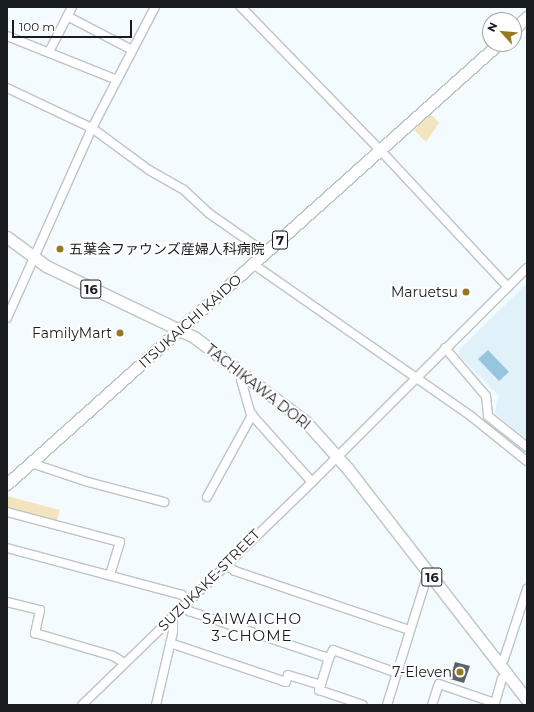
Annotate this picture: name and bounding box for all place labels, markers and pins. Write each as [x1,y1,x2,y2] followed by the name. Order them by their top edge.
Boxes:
[69,241,265,257] place label: 五葉会ファウンズ産婦人科病院
[54,243,66,255] marker: 五葉会ファウンズ産婦人科病院
[391,284,458,300] place label: Maruetsu
[461,287,471,297] marker: Maruetsu
[32,325,112,341] place label: FamilyMart
[115,328,125,338] marker: FamilyMart
[392,664,452,680] place label: 7-Eleven
[455,667,465,677] marker: 7-Eleven

